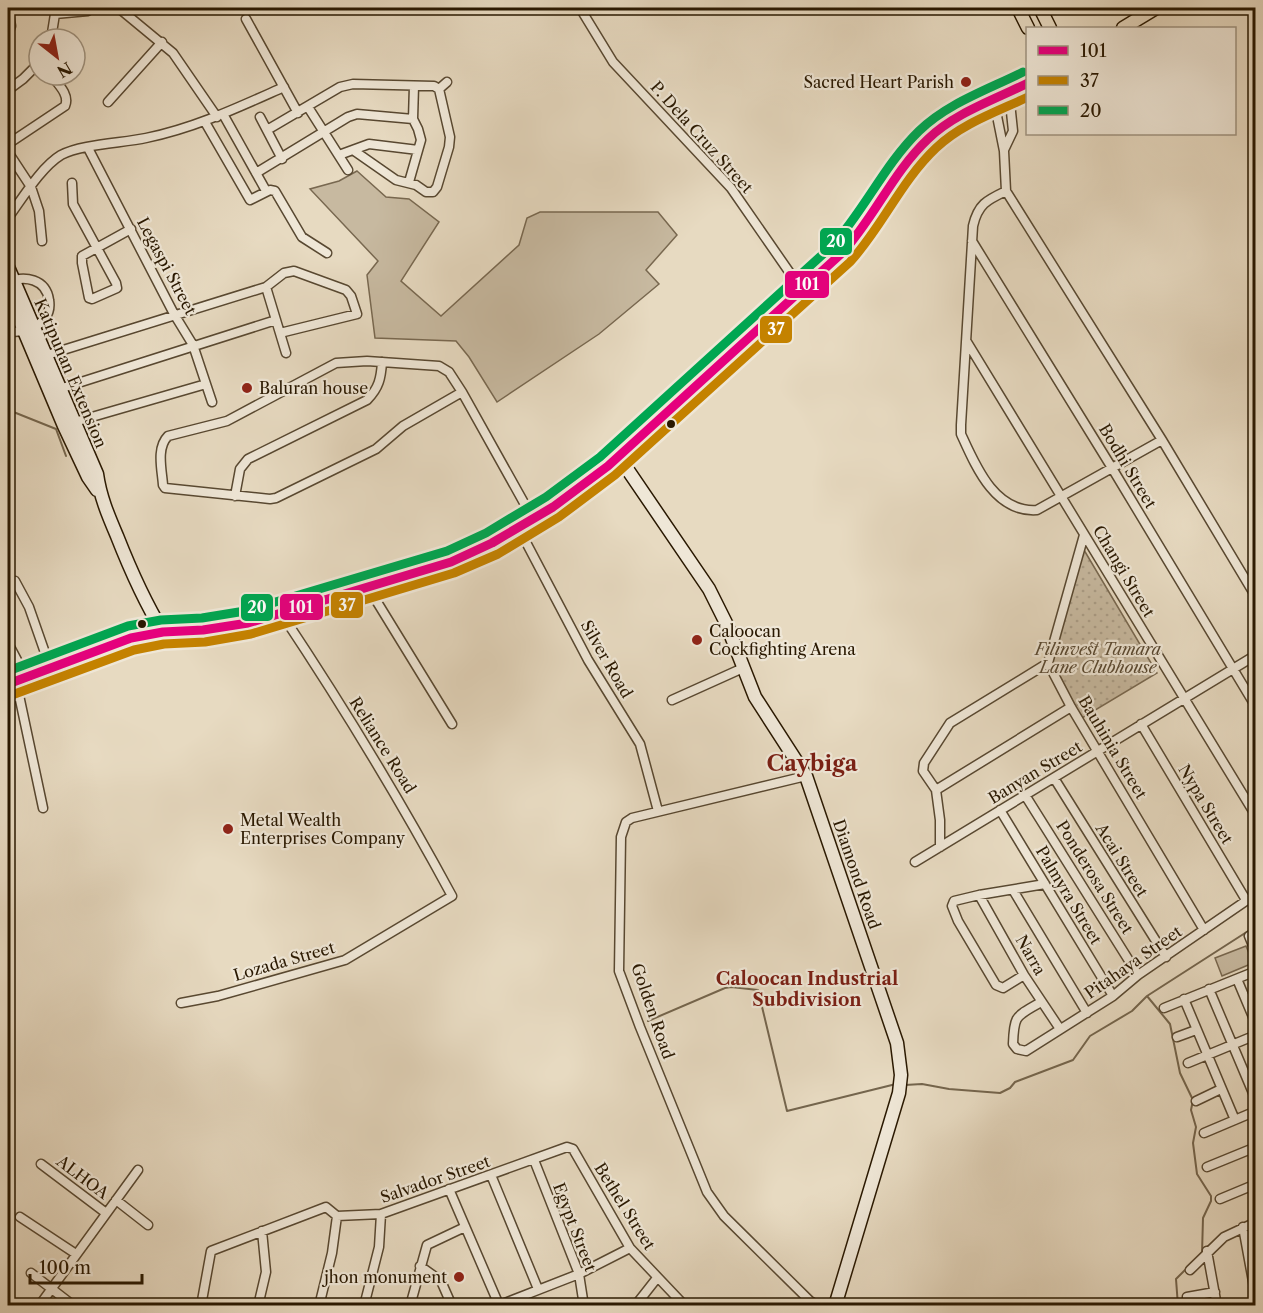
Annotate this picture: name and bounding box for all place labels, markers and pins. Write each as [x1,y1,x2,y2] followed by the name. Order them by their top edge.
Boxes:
[803,72,954,92] place label: Sacred Heart Parish
[959,75,973,89] marker: Sacred Heart Parish
[259,378,368,398] place label: Baluran house
[240,381,254,395] marker: Baluran house
[665,418,677,430] unlabelled marker
[136,618,148,630] unlabelled marker
[709,621,856,659] place label: Caloocan Cockfighting Arena
[690,633,704,647] marker: Caloocan Cockfighting Arena
[240,810,406,848] place label: Metal Wealth Enterprises Company
[221,822,235,836] marker: Metal Wealth Enterprises Company
[321,1267,447,1287] place label: jhon monument
[452,1270,466,1284] marker: jhon monument

